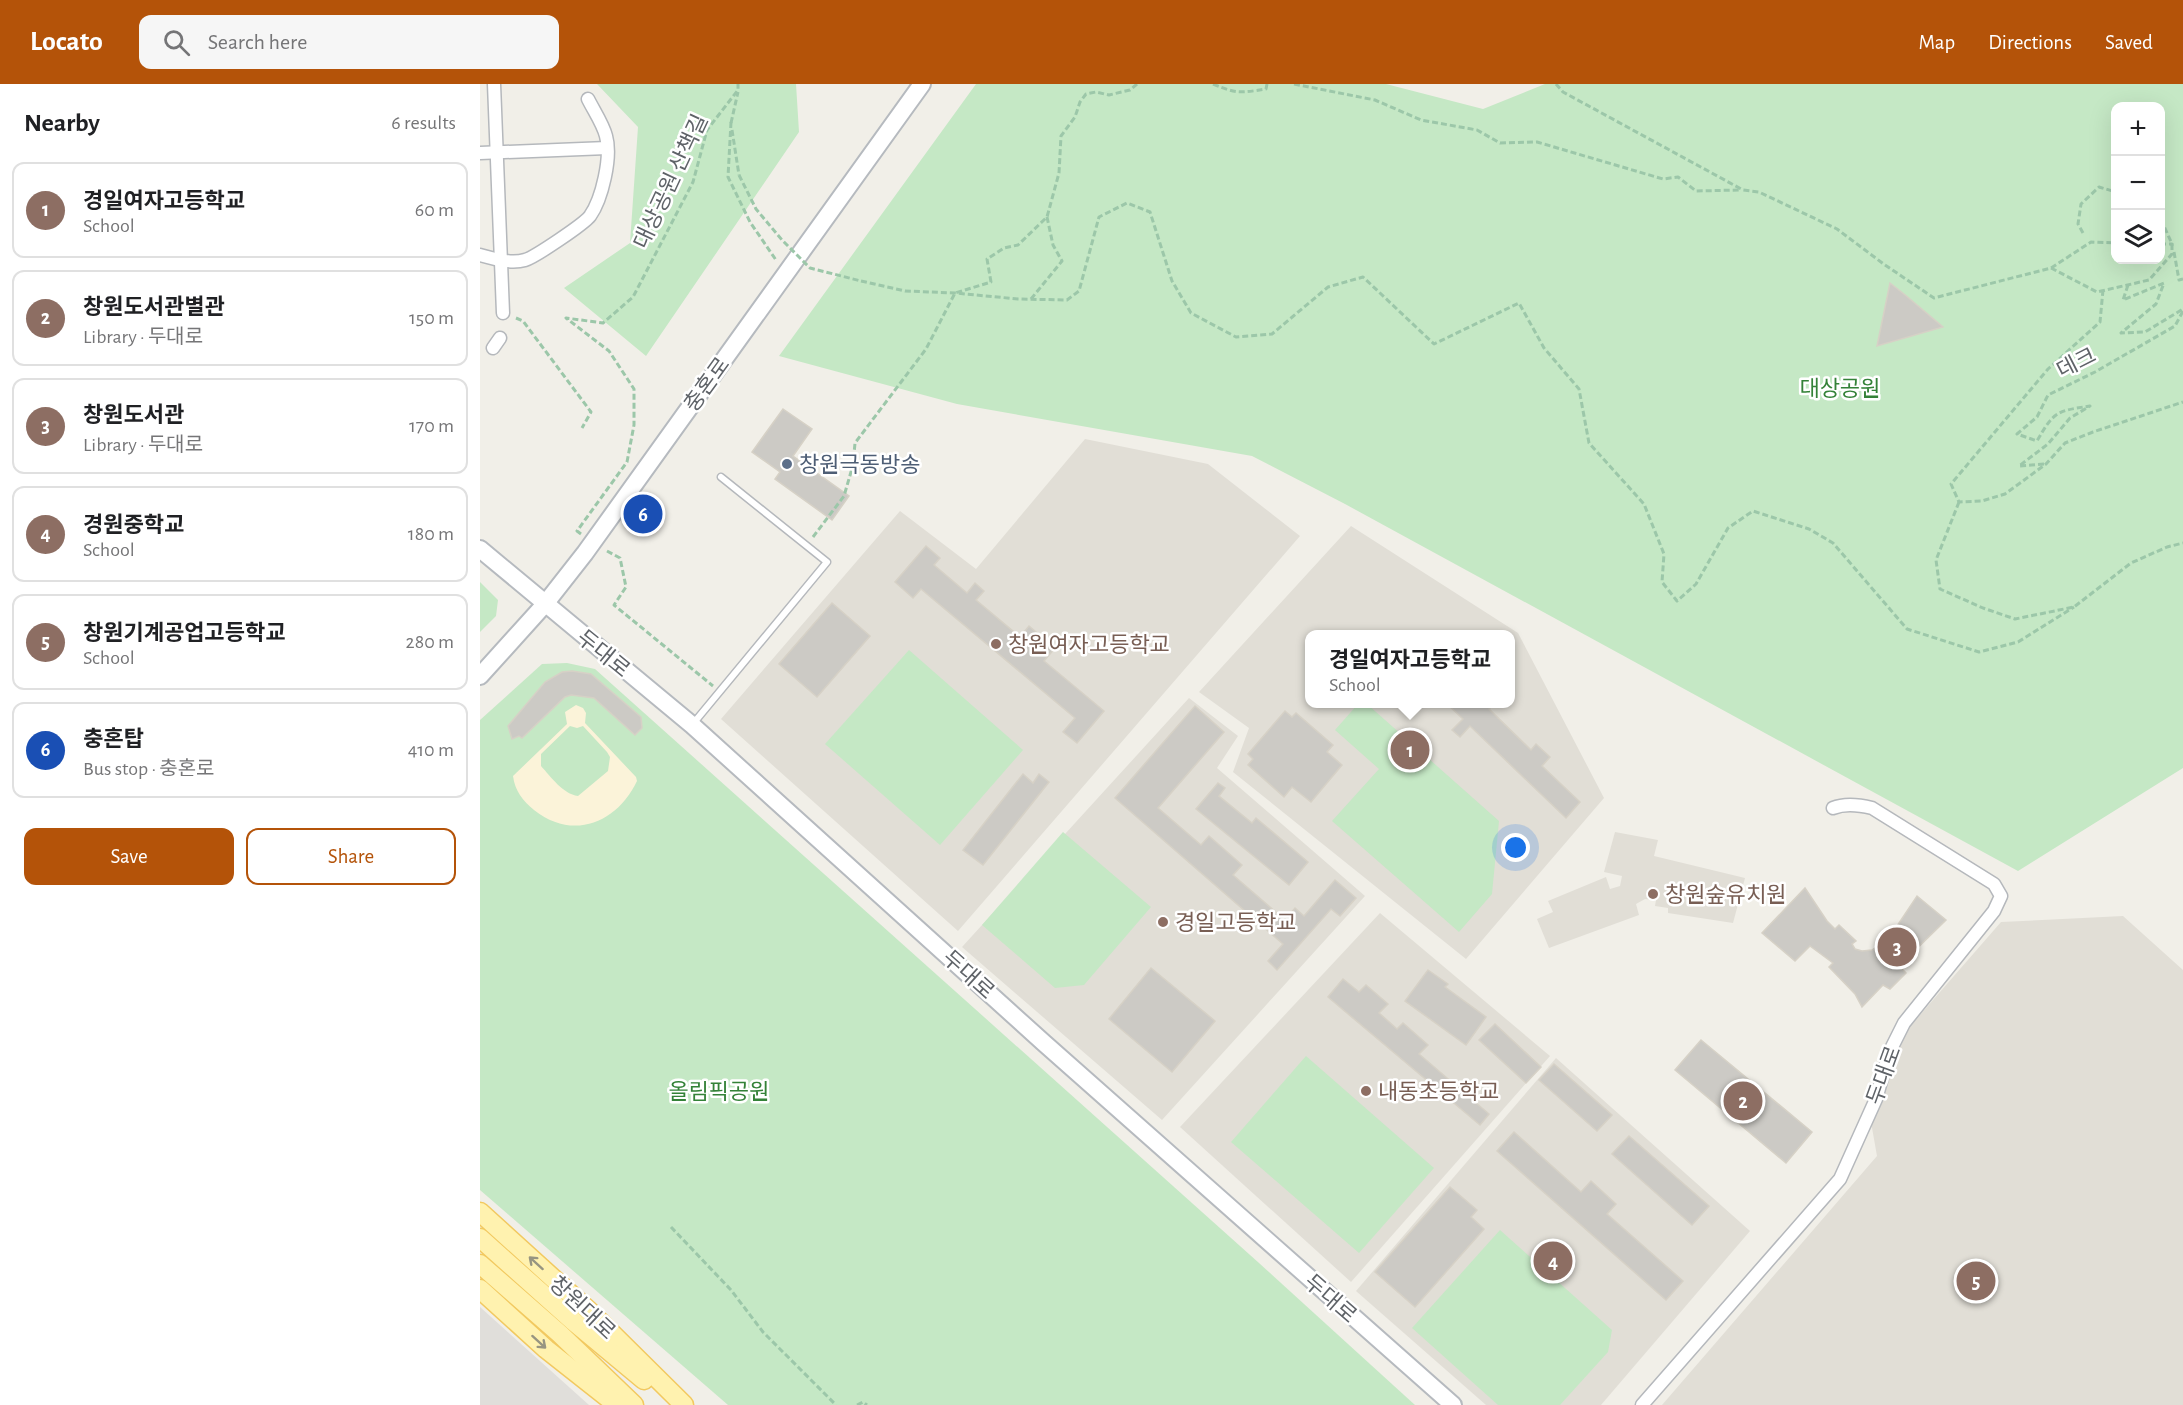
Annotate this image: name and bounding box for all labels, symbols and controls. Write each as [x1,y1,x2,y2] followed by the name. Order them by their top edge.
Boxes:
[139,15,559,69] search box
[160,26,193,59] icon: search
[30,28,103,56] text: Locato
[208,31,307,53] text: Search here
[1919,32,1955,53] text: Map
[1988,32,2072,53] text: Directions
[2105,32,2153,53] text: Saved
[2111,102,2165,264] map controls
[2111,102,2165,156] button: +
[24,110,100,136] text: Nearby
[629,111,712,252] street label: 대상공원 산책길
[391,113,456,133] text: 6 results
[2111,156,2165,210] button: −
[83,190,245,212] text: 경일여자고등학교
[42,200,49,220] text: 1
[415,200,454,220] text: 60 m
[2111,210,2165,264] button: layers
[83,216,135,236] text: School
[83,296,225,318] text: 창원도서관별관
[41,308,50,328] text: 2
[409,308,454,328] text: 150 m
[83,327,203,347] text: Library · 두대로
[2053,344,2099,382] street label: 데크
[679,353,734,416] street label: 충혼로
[1800,377,1880,400] park label: 대상공원
[83,404,184,426] text: 창원도서관
[41,416,50,436] text: 3
[409,416,454,436] text: 170 m
[83,435,203,455] text: Library · 두대로
[799,453,920,476] place label: 창원극동방송
[780,457,794,471] marker: 창원극동방송
[624,492,662,536] pin: 6
[83,514,184,536] text: 경원중학교
[40,524,51,544] text: 4
[408,524,454,544] text: 180 m
[83,540,135,560] text: School
[83,622,285,644] text: 창원기계공업고등학교
[573,625,635,681] street label: 두대로
[1305,630,1515,708] popup
[41,632,50,652] text: 5
[406,632,454,652] text: 280 m
[1008,633,1170,656] place label: 창원여자고등학교
[989,637,1003,651] marker: 창원여자고등학교
[83,648,135,668] text: School
[1329,649,1491,671] text: 경일여자고등학교
[1329,675,1381,695] text: School
[83,728,144,750] text: 충혼탑
[1390,728,1430,772] pin: 1
[41,740,50,760] text: 6
[408,740,454,760] text: 410 m
[83,759,215,779] text: Bus stop · 충혼로
[24,828,234,885] button: Save
[246,828,456,885] button: Share
[1501,833,1530,862] your location
[1665,883,1786,906] place label: 창원숲유치원
[1646,887,1660,901] marker: 창원숲유치원
[1175,911,1296,934] place label: 경일고등학교
[1156,915,1170,929] marker: 경일고등학교
[1878,924,1916,970] pin: 3
[938,946,999,1003] street label: 두대로
[1862,1043,1905,1108] street label: 두대로
[1724,1078,1762,1124] pin: 2
[668,1080,770,1103] park label: 올림픽공원
[1378,1080,1499,1103] place label: 내동초등학교
[1359,1084,1373,1098] marker: 내동초등학교
[1534,1238,1572,1284] pin: 4
[529,1256,544,1270] one-way arrow
[1956,1258,1996,1304] pin: 5
[1300,1270,1361,1327] street label: 두대로
[545,1271,620,1343] street label: 창원대로
[531,1335,546,1349] one-way arrow

